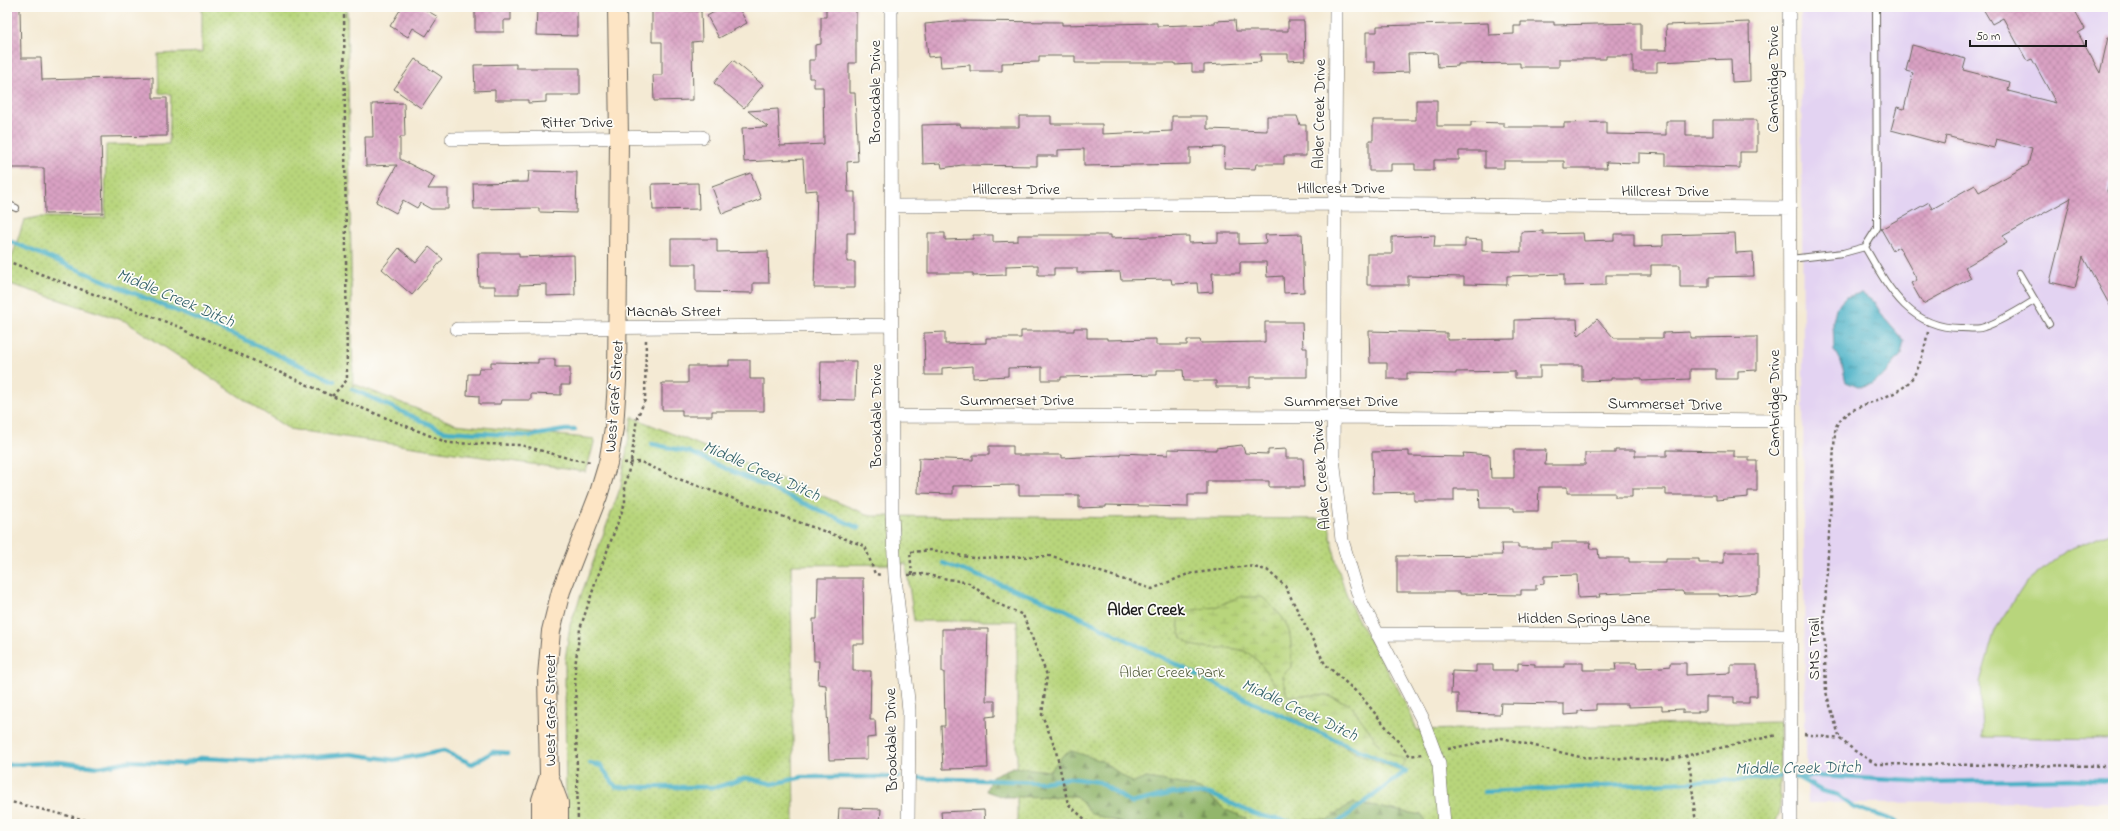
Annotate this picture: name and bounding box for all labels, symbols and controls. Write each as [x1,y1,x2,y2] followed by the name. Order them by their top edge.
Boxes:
[1970,22,2086,48] scale bar
[1762,25,1786,132] street label: Cambridge Drive
[1976,28,2000,46] text: 50 m
[864,39,888,145] street label: Brookdale Drive
[1307,58,1333,169] street label: Alder Creek Drive
[541,111,614,135] street label: Ritter Drive
[1297,177,1386,201] street label: Hillcrest Drive
[972,178,1061,202] street label: Hillcrest Drive
[1621,180,1710,204] street label: Hillcrest Drive
[113,262,239,335] water label: Middle Creek Ditch
[627,300,722,324] street label: Macnab Street
[599,339,631,453] street label: West Graf Street
[1763,349,1787,456] street label: Cambridge Drive
[865,363,889,469] street label: Brookdale Drive
[960,389,1075,413] street label: Summerset Drive
[1284,390,1399,414] street label: Summerset Drive
[1608,392,1723,418] street label: Summerset Drive
[1306,418,1338,531] street label: Alder Creek Drive
[699,434,825,509] water label: Middle Creek Ditch
[1107,598,1185,623] district label: Alder Creek
[1518,607,1651,631] street label: Hidden Springs Lane
[1803,617,1827,680] street label: SMS Trail
[539,653,563,766] street label: West Graf Street
[1119,661,1226,685] park label: Alder Creek Park
[1237,672,1362,749] water label: Middle Creek Ditch
[879,687,905,793] street label: Brookdale Drive
[1735,755,1862,782] water label: Middle Creek Ditch

